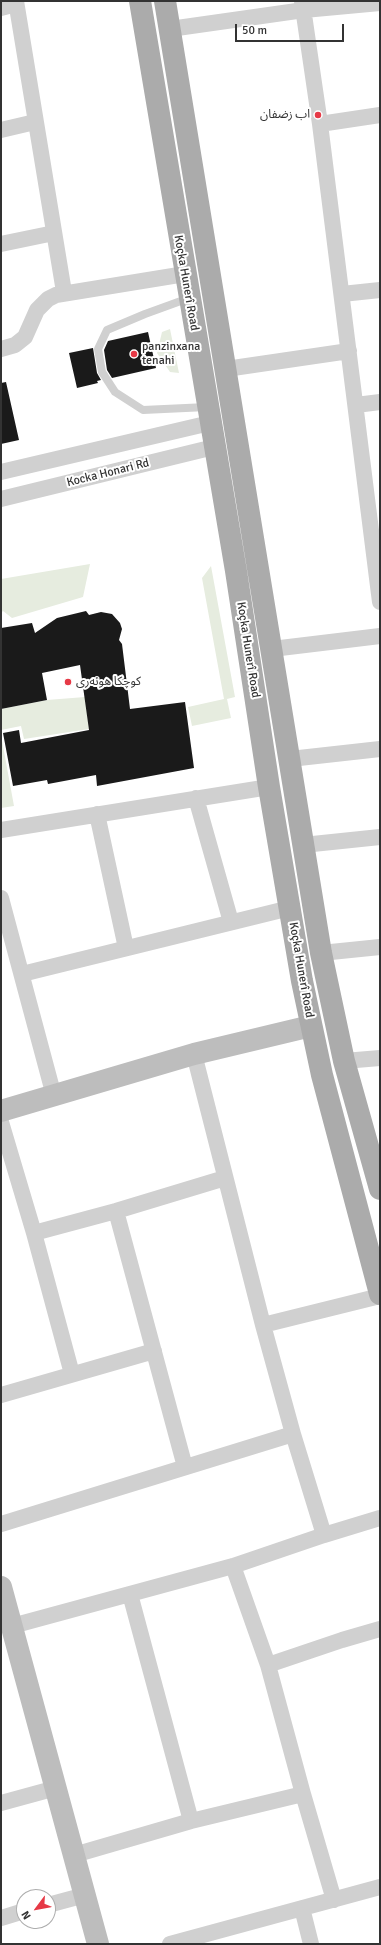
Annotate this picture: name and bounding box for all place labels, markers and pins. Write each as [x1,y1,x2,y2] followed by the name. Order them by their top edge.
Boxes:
[260,108,310,122] place label: اب زضفان
[313,110,323,120] marker: اب زضفان
[142,340,200,368] place label: panzinxana tenahi
[129,349,139,359] marker: panzinxana tenahi
[76,675,141,689] place label: كوچكا هونەری
[63,677,73,687] marker: كوچكا هونەری

